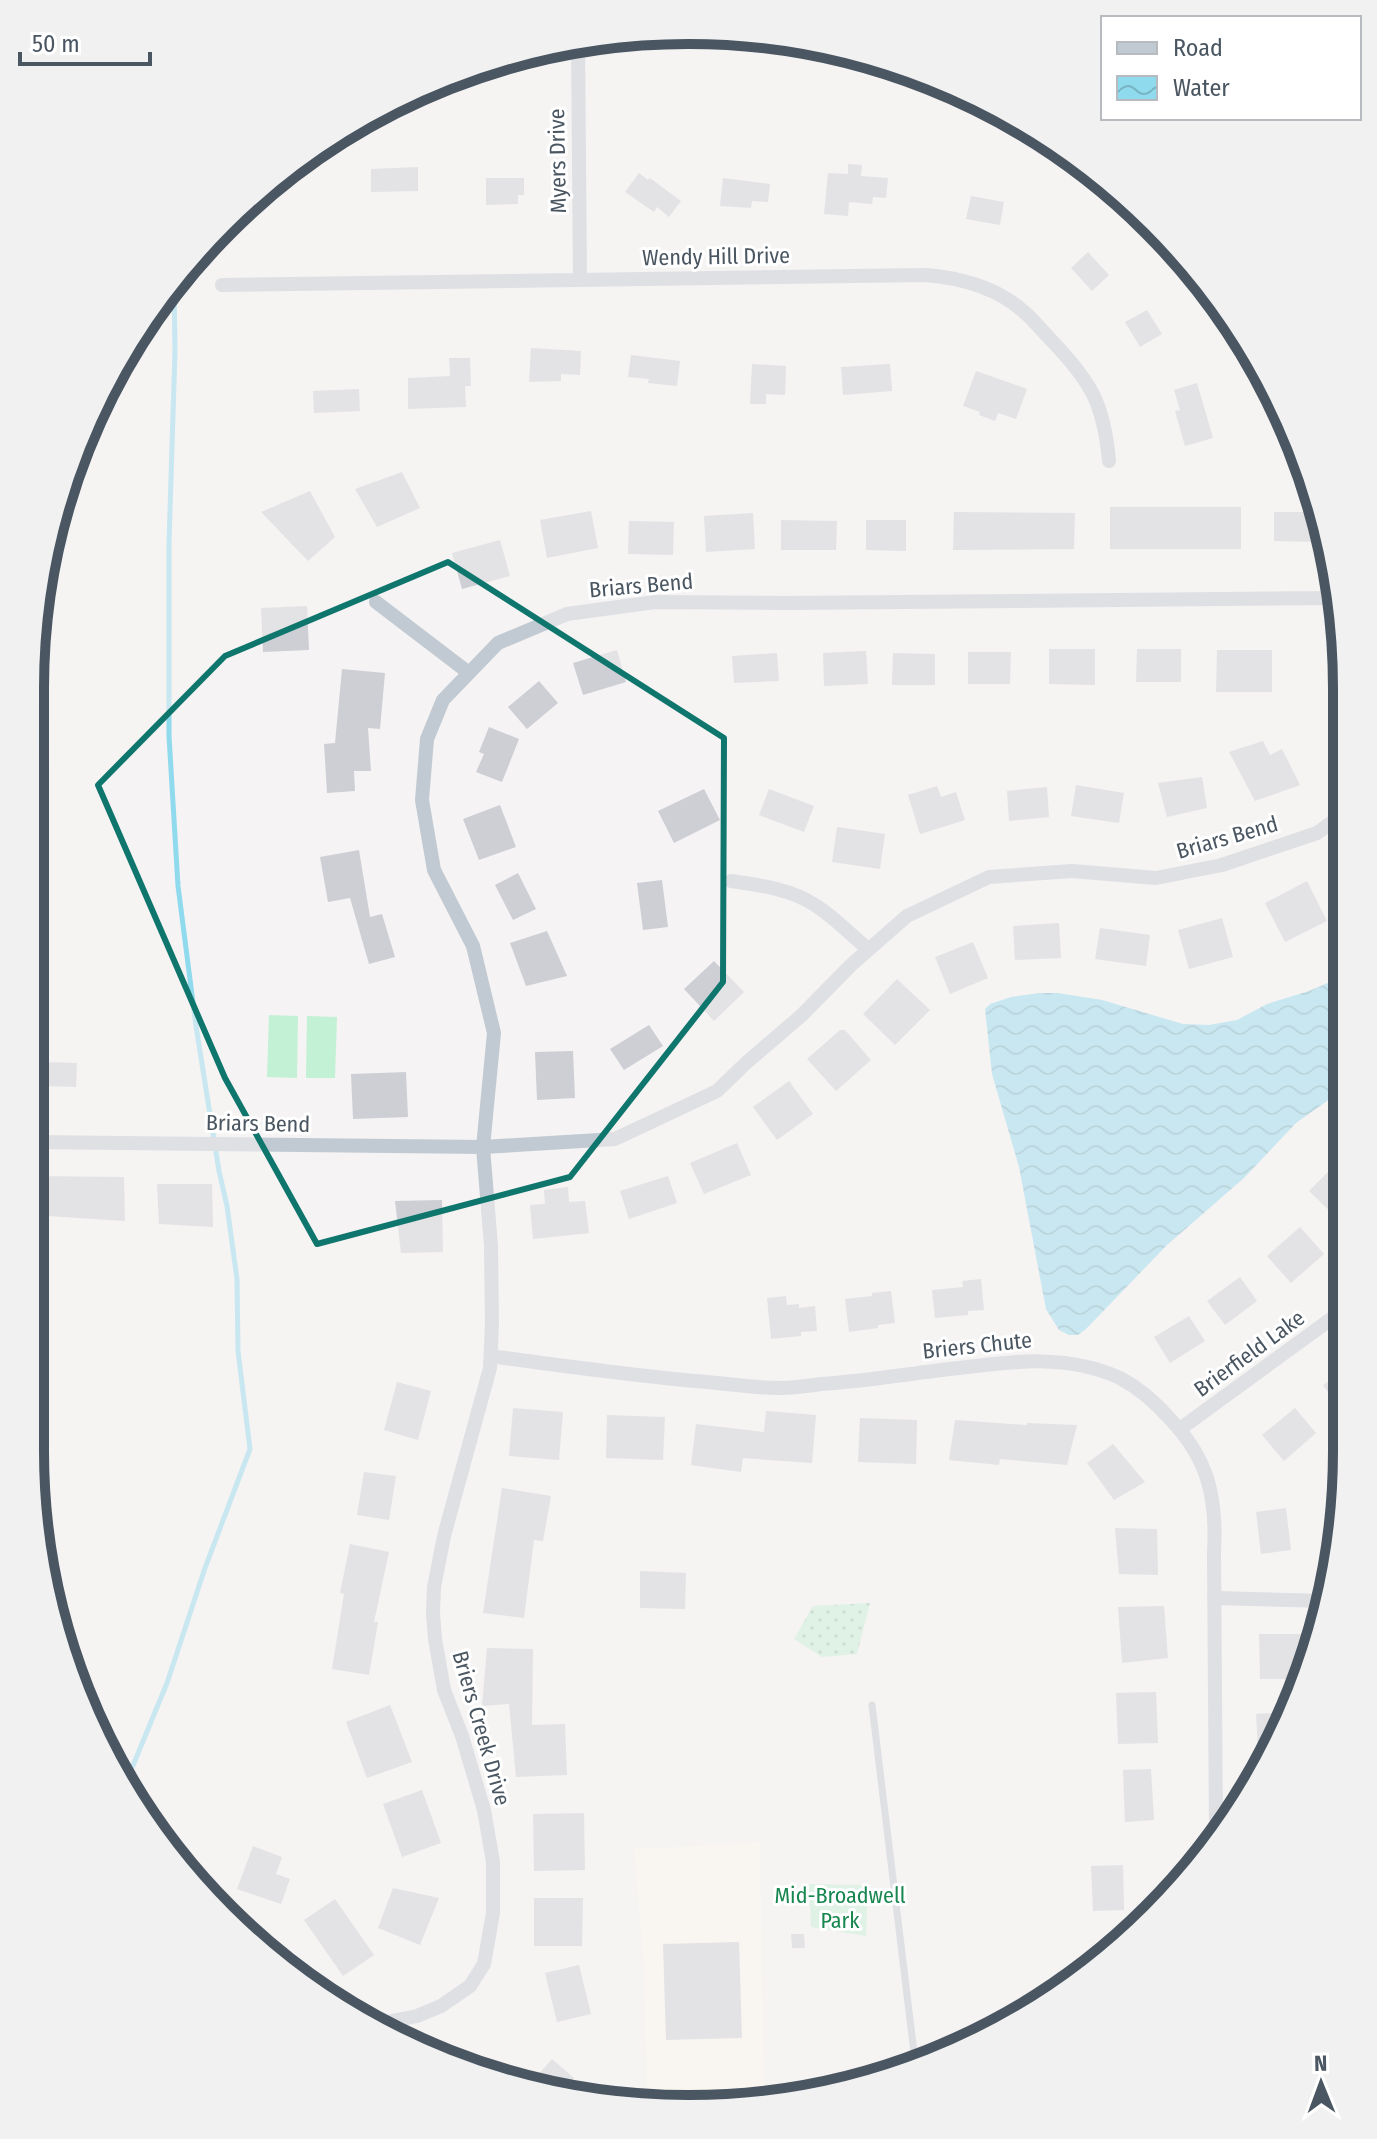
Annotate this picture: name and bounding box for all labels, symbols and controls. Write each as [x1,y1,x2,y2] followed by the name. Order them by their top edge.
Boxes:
[20,16,150,66] scale bar
[1101,16,1361,120] legend
[32,30,80,58] text: 50 m
[1173,34,1223,62] text: Road
[1173,74,1230,102] text: Water
[543,108,572,214] street label: Myers Drive
[642,242,790,271] street label: Wendy Hill Drive
[588,568,694,603] street label: Briars Bend
[1173,810,1281,865] street label: Briars Bend
[206,1109,310,1138] street label: Briars Bend
[1189,1304,1310,1403] street label: Brierfield Lake
[921,1326,1033,1365] street label: Briers Chute
[447,1648,517,1809] street label: Briers Creek Drive
[774,1882,906,1934] park label: Mid-Broadwell Park
[1281,2043,1361,2123] north arrow
[1314,2050,1327,2077] text: N

